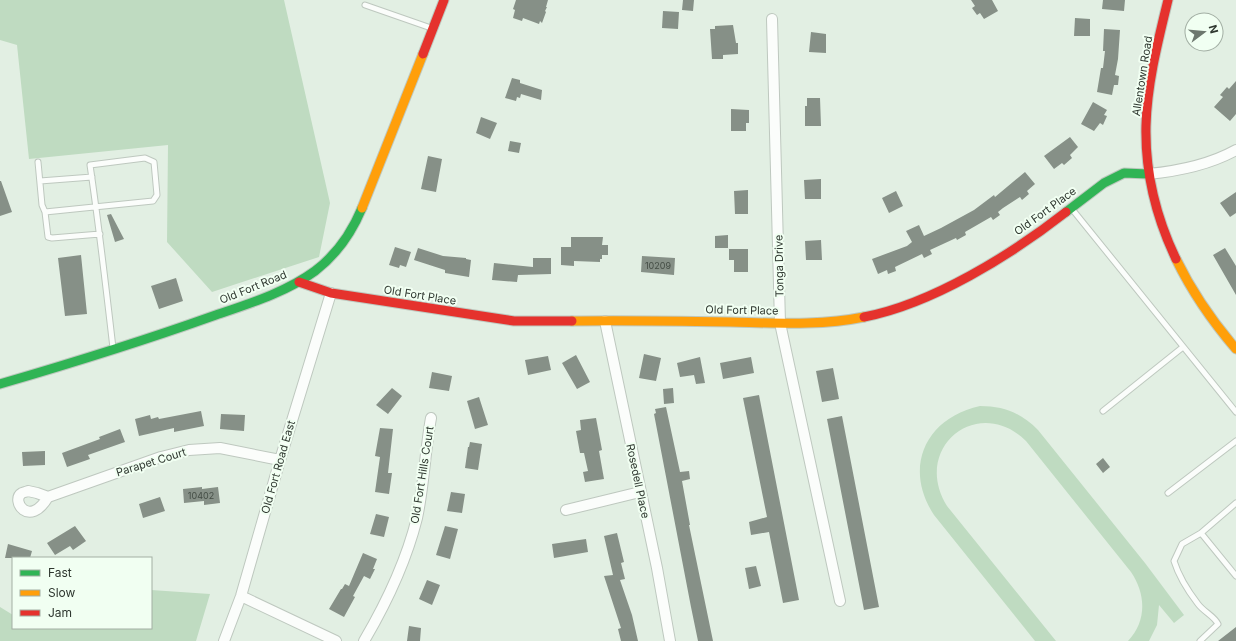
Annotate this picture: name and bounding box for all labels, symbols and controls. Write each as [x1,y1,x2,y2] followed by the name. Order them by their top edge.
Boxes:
[1184,12,1224,52] north arrow
[1206,23,1221,35] text: N
[1129,35,1155,117] street label: Allentown Road
[1011,184,1079,238] street label: Old Fort Place
[771,235,787,297] street label: Tonga Drive
[645,260,671,271] house number: 10209
[217,267,289,307] street label: Old Fort Road
[383,282,457,308] street label: Old Fort Place
[705,302,779,318] street label: Old Fort Place
[258,418,298,515] street label: Old Fort Road East
[407,425,437,525] street label: Old Fort Hills Court
[623,442,653,520] street label: Rosedell Place
[114,445,188,479] street label: Parapet Court
[188,490,214,501] house number: 10402
[12,557,152,629] legend
[48,565,72,580] text: Fast
[48,585,76,600] text: Slow
[48,605,72,620] text: Jam

